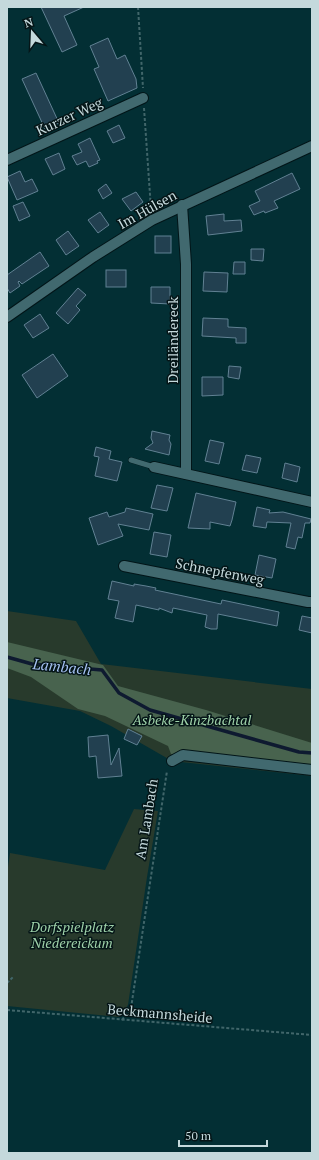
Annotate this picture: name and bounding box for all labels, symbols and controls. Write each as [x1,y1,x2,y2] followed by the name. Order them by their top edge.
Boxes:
[12,12,52,52] north arrow
[23,14,36,31] text: N
[33,92,106,140] street label: Kurzer Weg
[114,185,180,233] street label: Im Hülsen
[163,296,182,384] street label: Dreiländereck
[174,553,267,589] street label: Schnepfenweg
[31,653,92,679] water label: Lambach
[132,710,252,729] park label: Asbeke-Kinzbachtal
[130,777,162,861] street label: Am Lambach
[29,917,115,952] park label: Dorfspielplatz Niedereickum
[107,999,213,1027] street label: Beckmannsheide
[179,1122,267,1148] scale bar
[185,1128,212,1143] text: 50 m

